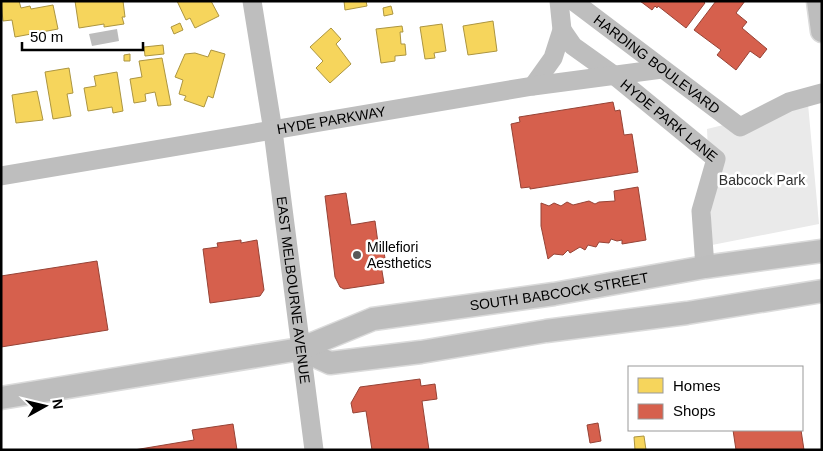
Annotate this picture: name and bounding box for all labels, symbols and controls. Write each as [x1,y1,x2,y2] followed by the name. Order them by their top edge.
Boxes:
[591,12,723,117] street label: HARDING BOULEVARD
[22,20,144,52] scale bar
[30,28,63,45] text: 50 m
[617,76,721,165] street label: HYDE PARK LANE
[276,103,388,137] street label: HYDE PARKWAY
[719,172,806,188] park label: Babcock Park
[273,195,313,385] street label: EAST MELBOURNE AVENUE
[367,239,432,271] place label: Millefiori Aesthetics
[351,249,363,261] marker: Millefiori Aesthetics
[469,269,650,314] street label: SOUTH BABCOCK STREET
[628,366,803,431] legend
[673,377,721,394] text: Homes
[20,381,70,431] north arrow
[49,398,67,410] text: N
[673,402,716,419] text: Shops

